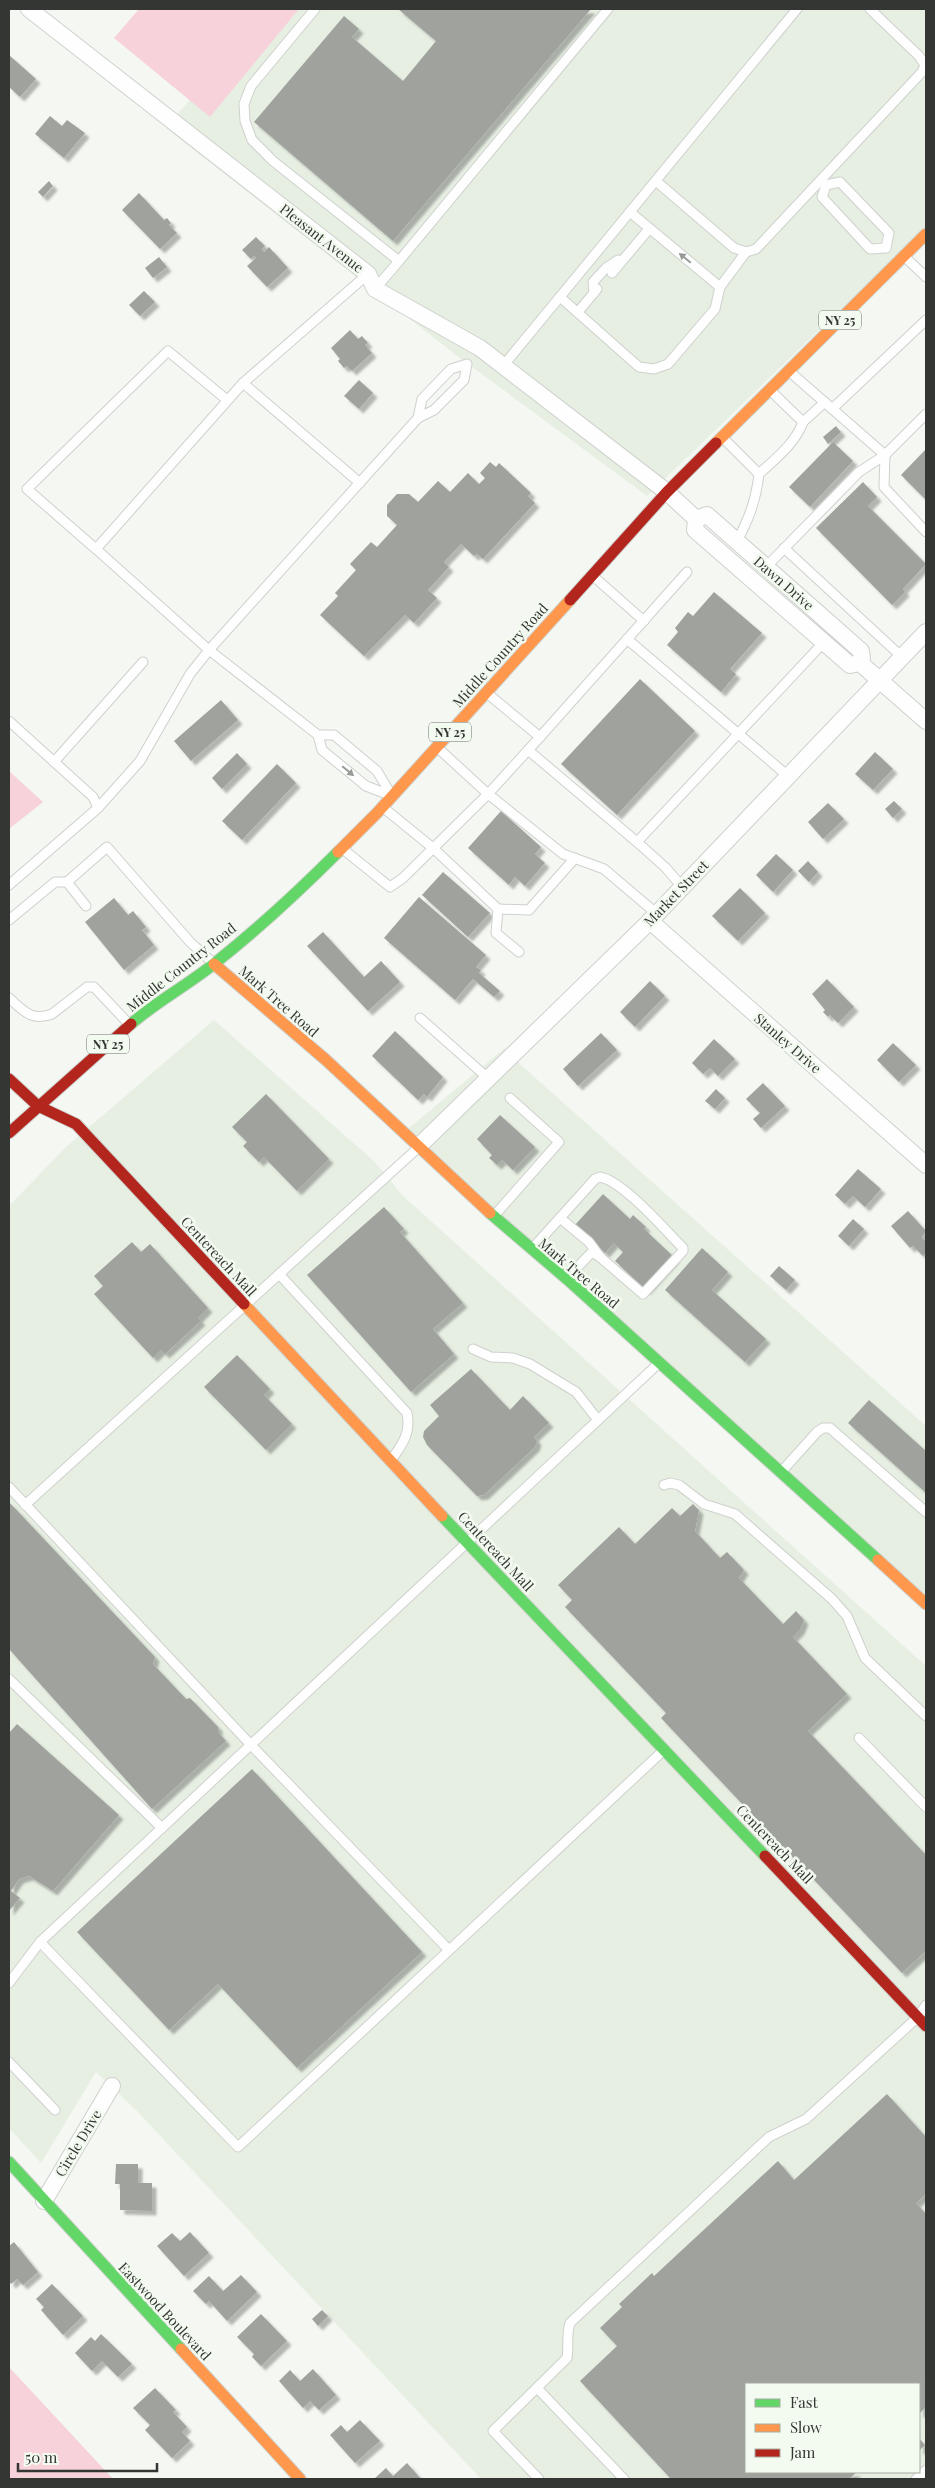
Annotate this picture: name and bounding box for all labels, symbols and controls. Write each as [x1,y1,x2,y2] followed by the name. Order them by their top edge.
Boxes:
[276,199,368,277] street label: Pleasant Avenue
[679,253,691,264] one-way arrow
[819,310,861,330] road number: NY 25
[750,552,818,614] street label: Dawn Drive
[448,599,552,711] street label: Middle Country Road
[429,722,471,742] road number: NY 25
[341,766,354,777] one-way arrow
[640,855,713,930] street label: Market Street
[122,918,240,1016] street label: Middle Country Road
[235,961,323,1041] street label: Mark Tree Road
[750,1009,826,1077] street label: Stanley Drive
[87,1034,129,1054] road number: NY 25
[177,1212,261,1300] street label: Centereach Mall
[535,1234,623,1312] street label: Mark Tree Road
[454,1507,538,1595] street label: Centereach Mall
[732,1800,818,1888] street label: Centereach Mall
[50,2106,106,2180] street label: Circle Drive
[115,2258,215,2364] street label: Eastwood Boulevard
[745,2383,920,2473] legend
[790,2392,819,2412] text: Fast
[790,2417,822,2437] text: Slow
[18,2440,156,2472] scale bar
[789,2442,816,2462] text: Jam
[25,2447,58,2467] text: 50 m

